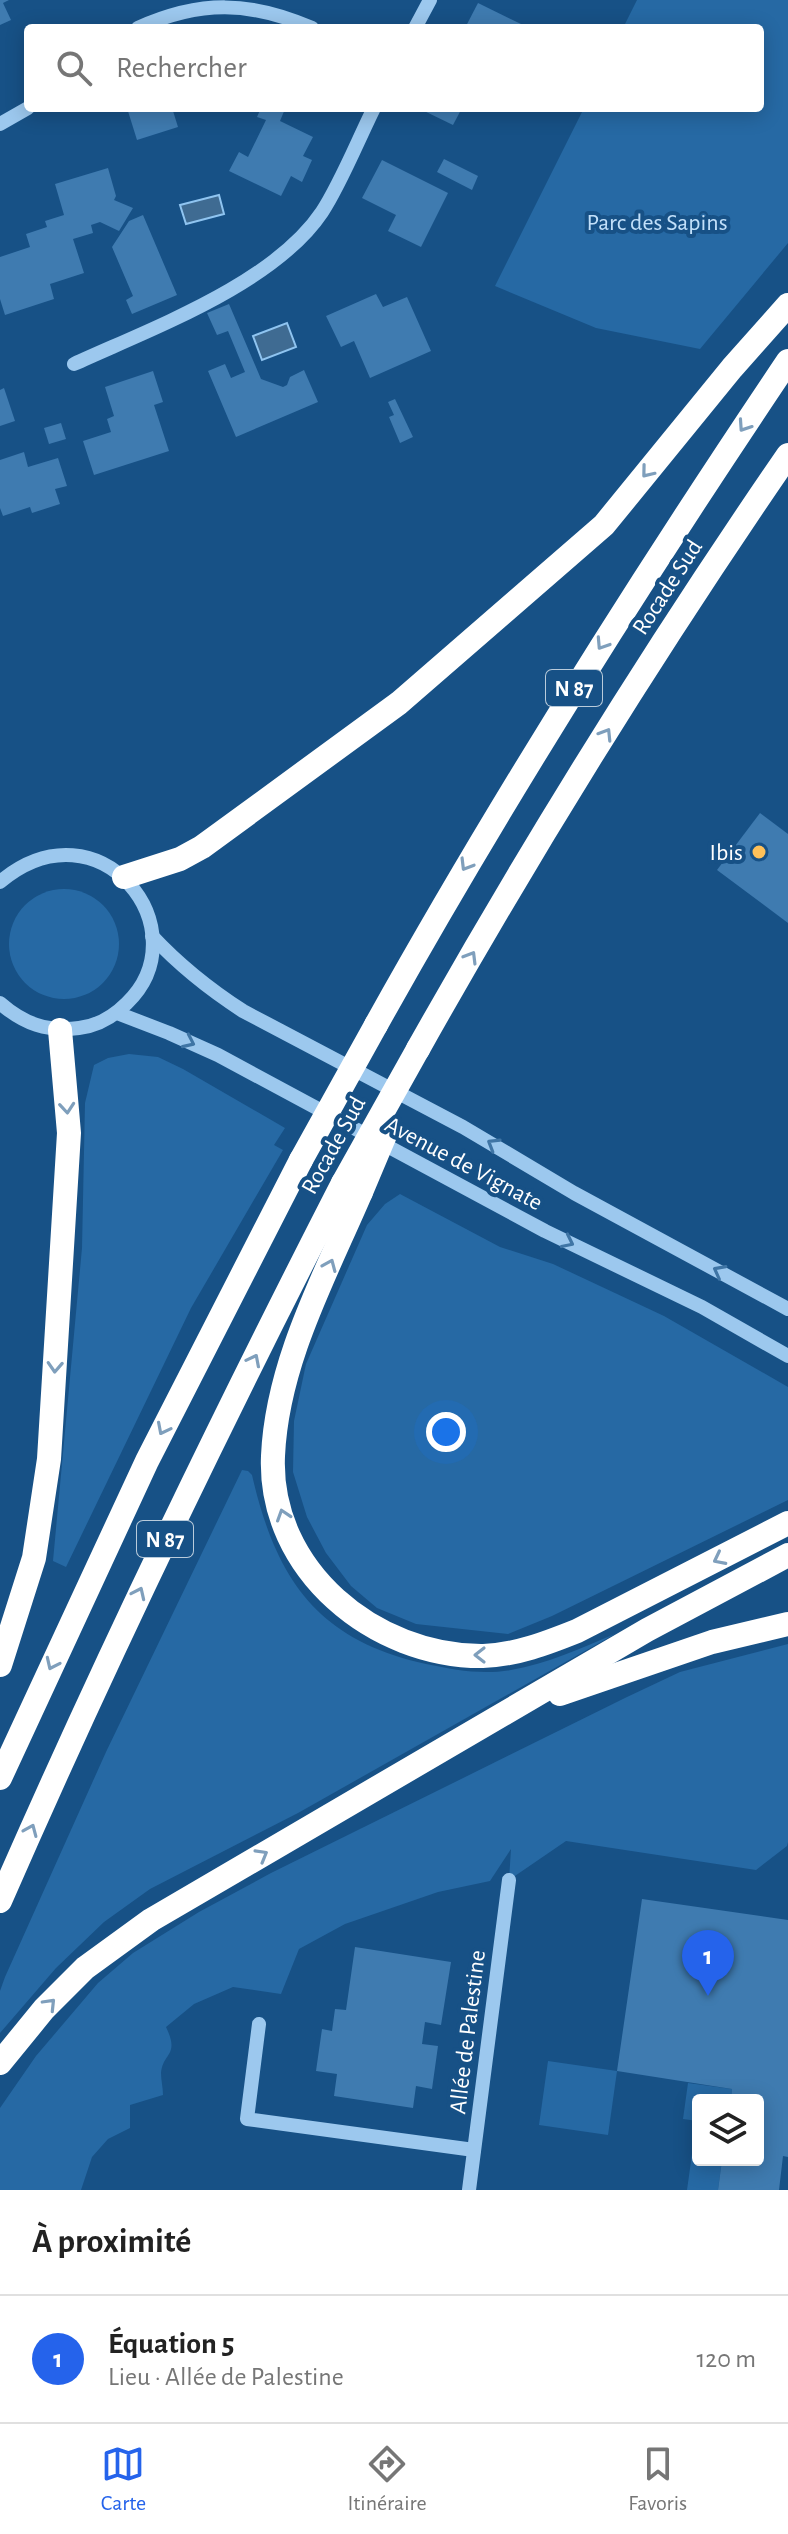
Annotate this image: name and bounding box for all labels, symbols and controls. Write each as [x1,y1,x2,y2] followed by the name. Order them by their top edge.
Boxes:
[24,24,764,112] search box
[52,46,96,90] icon: search
[116,53,247,83] text: Rechercher
[586,211,728,235] park label: Parc des Sapins
[739,417,754,432] one-way arrow
[642,463,657,477] one-way arrow
[628,536,707,639] street label: Rocade Sud
[597,635,612,650] one-way arrow
[546,670,602,706] road number: N 87
[596,729,611,743] one-way arrow
[710,841,743,865] place label: Ibis
[750,843,768,861] marker: Ibis
[461,857,476,871] one-way arrow
[462,951,477,966] one-way arrow
[181,1032,196,1048] one-way arrow
[297,1093,370,1198] street label: Rocade Sud
[59,1102,76,1115] one-way arrow
[381,1112,546,1215] street label: Avenue de Vignate
[487,1139,502,1154] one-way arrow
[559,1232,574,1248] one-way arrow
[320,1259,336,1273] one-way arrow
[713,1266,728,1281] one-way arrow
[244,1353,259,1368] one-way arrow
[47,1361,64,1374] one-way arrow
[426,1412,466,1452] your location
[158,1421,173,1436] one-way arrow
[276,1508,292,1522] one-way arrow
[137,1521,193,1557] road number: N 87
[712,1549,727,1565] one-way arrow
[130,1587,146,1602] one-way arrow
[473,1646,486,1664] one-way arrow
[46,1656,62,1671] one-way arrow
[21,1824,37,1838] one-way arrow
[253,1849,268,1865] one-way arrow
[682,1930,734,1996] pin: 1
[446,1949,490,2115] street label: Allée de Palestine
[41,1998,55,2013] one-way arrow
[692,2094,764,2166] map controls
[692,2094,764,2166] button: layers
[32,2225,191,2259] text: À proximité
[108,2329,234,2359] text: Équation 5
[53,2346,63,2372] text: 1
[696,2346,756,2372] text: 120 m
[108,2364,344,2390] text: Lieu · Allée de Palestine
[101,2442,146,2516] tab: Carte
[348,2442,427,2516] tab: Itinéraire
[628,2442,687,2516] tab: Favoris

